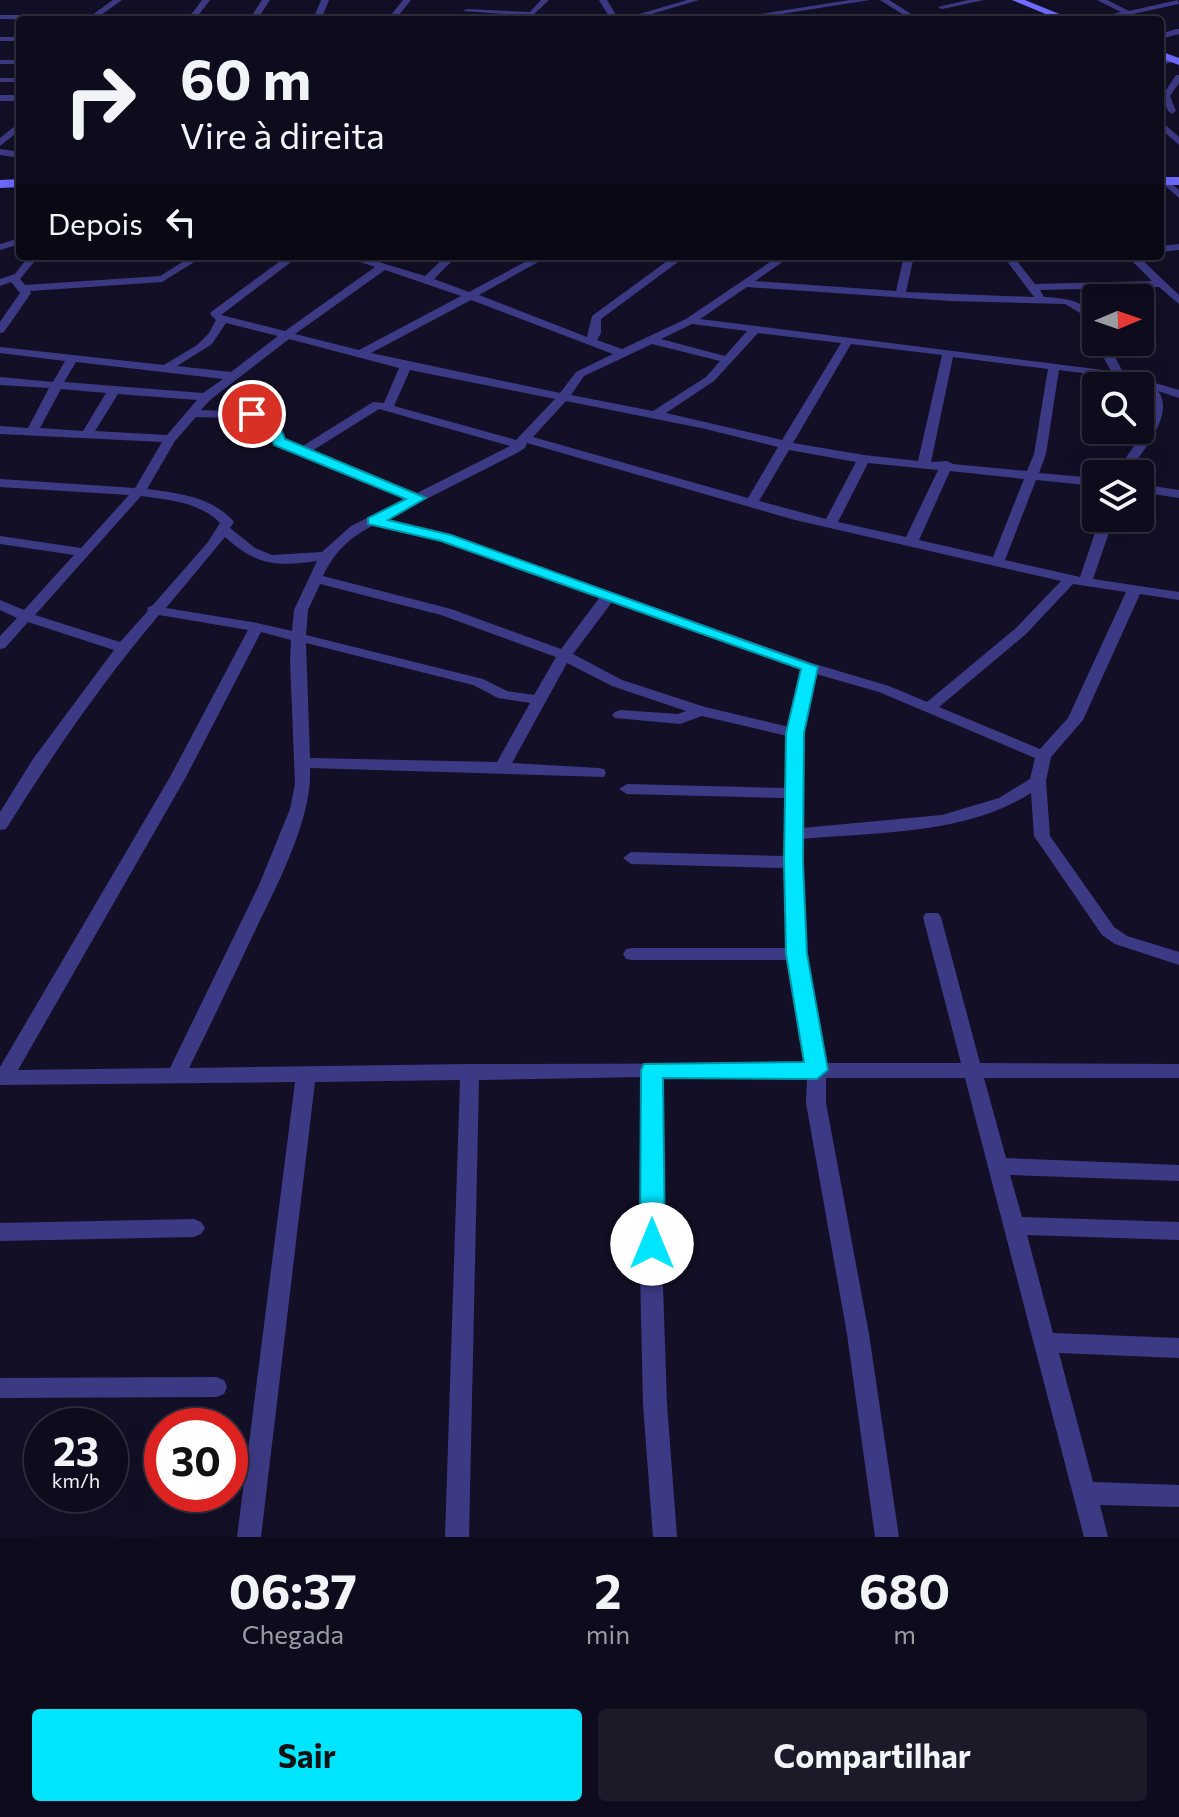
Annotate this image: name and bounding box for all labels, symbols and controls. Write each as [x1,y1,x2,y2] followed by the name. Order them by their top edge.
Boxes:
[180,43,311,112] text: 60 m
[48,48,152,152] icon: right
[180,112,385,156] text: Vire à direita
[159,200,203,244] icon: left
[48,204,143,241] text: Depois
[1082,284,1154,356] north arrow
[1082,284,1154,532] map controls
[1082,372,1154,444] button: search
[218,380,286,448] pin
[230,392,274,436] icon: arrive
[1082,460,1154,532] button: layers
[610,1202,694,1286] position arrow
[144,1408,248,1512] speed limit sign: 30
[53,1425,99,1474] text: 23
[52,1468,100,1492] text: km/h
[229,1560,357,1619] text: 06:37
[594,1560,622,1619] text: 2
[859,1560,950,1619] text: 680
[242,1618,344,1649] text: Chegada
[586,1618,630,1649] text: min
[893,1618,916,1649] text: m
[32,1709,582,1801] button: Sair
[598,1709,1147,1801] button: Compartilhar

